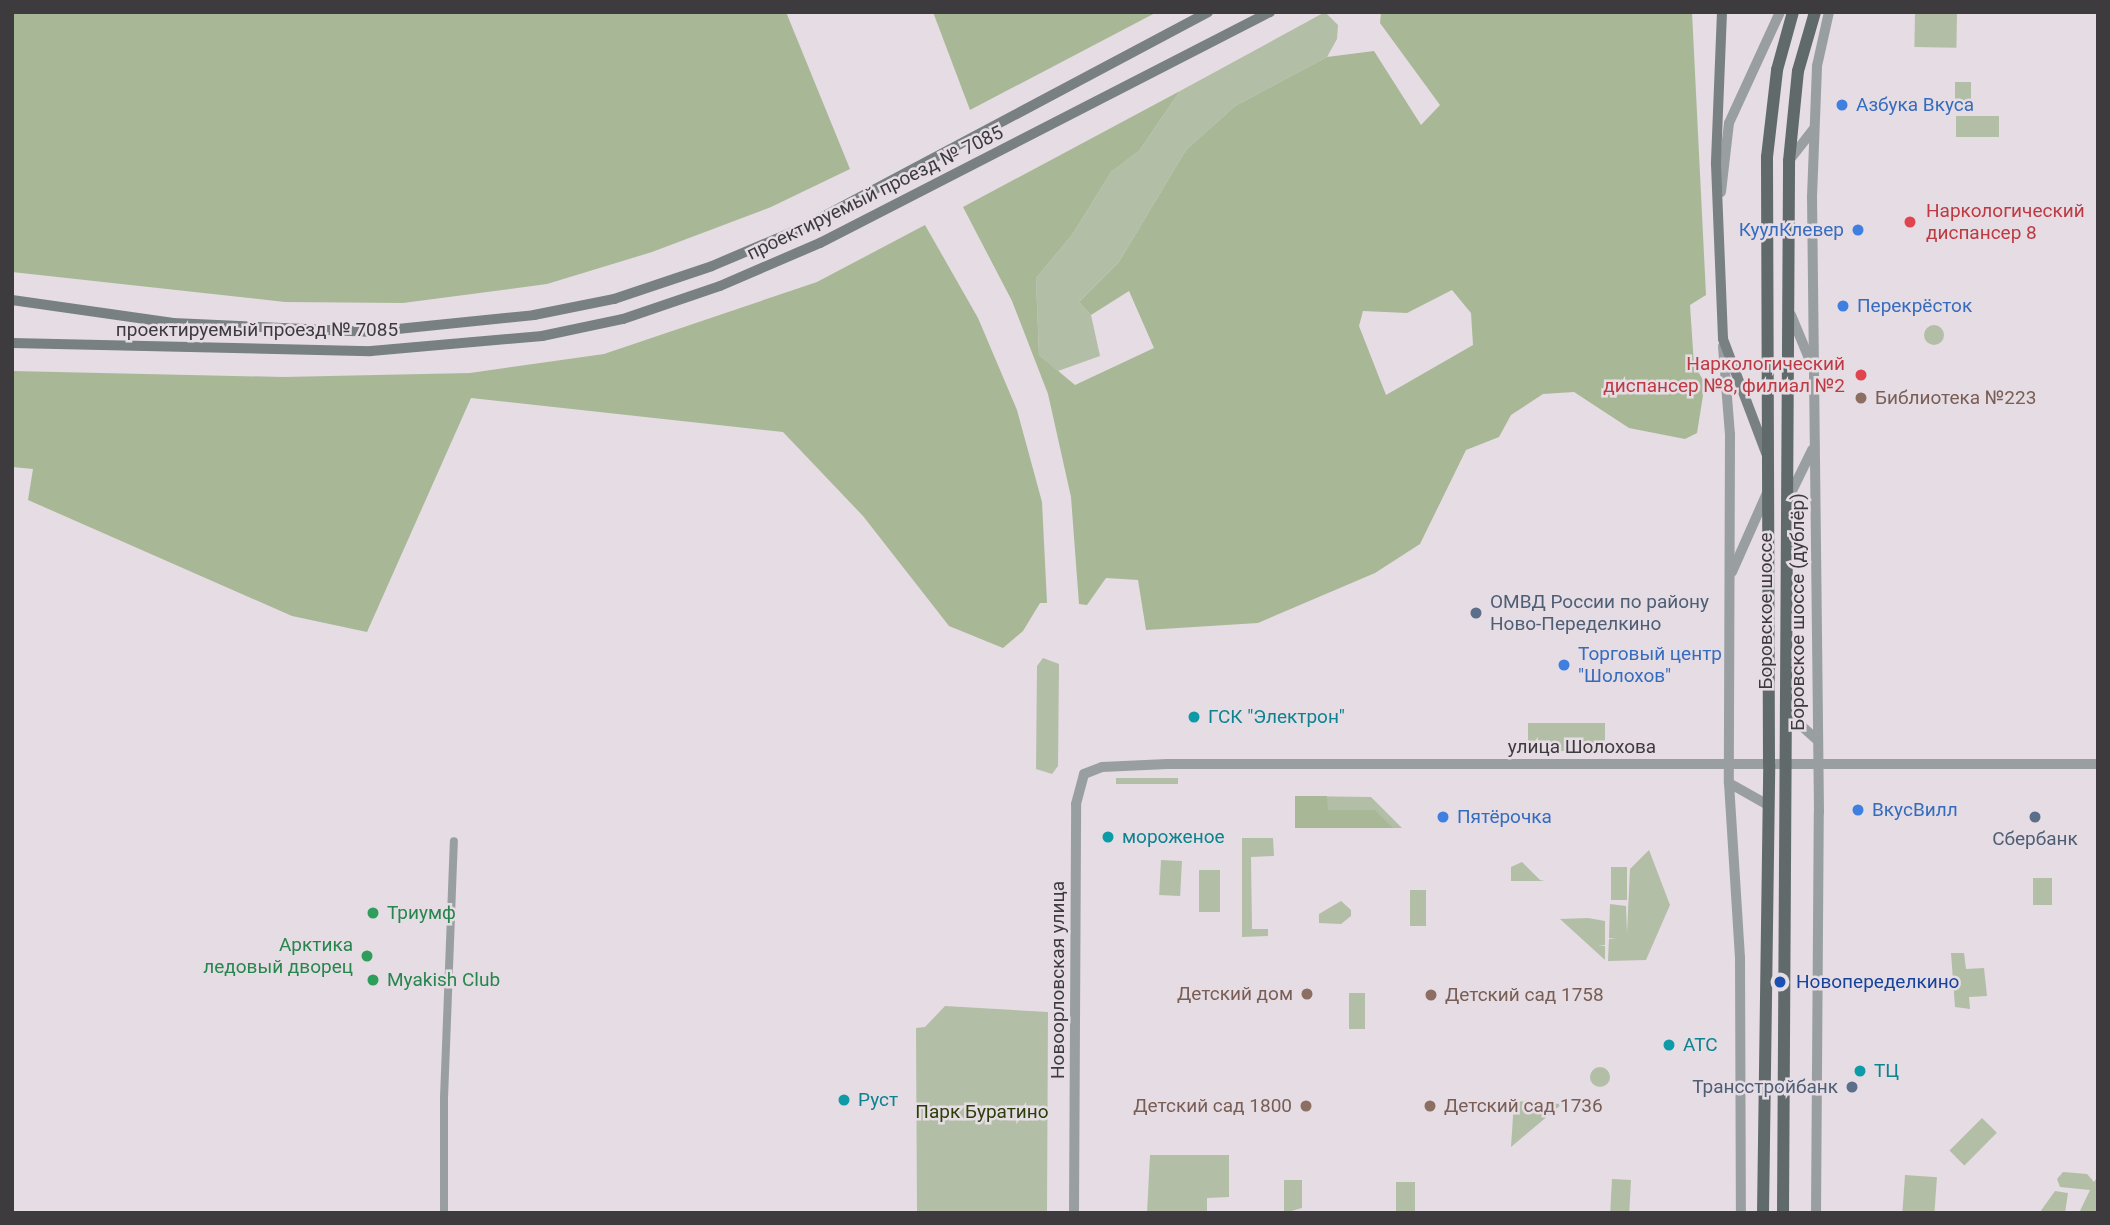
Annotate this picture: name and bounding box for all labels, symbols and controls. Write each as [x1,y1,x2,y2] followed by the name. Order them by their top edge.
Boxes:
[1856,94,1974,116] place label: Азбука Вкуса
[1834,97,1850,113] marker: Азбука Вкуса
[743,121,1007,265] street label: проектируемый проезд № 7085
[1926,200,2085,244] place label: Наркологический диспансер 8
[1900,212,1920,232] marker: Наркологический диспансер 8
[1739,219,1844,241] place label: КуулКлевер
[1850,222,1866,238] marker: КуулКлевер
[1857,295,1972,317] place label: Перекрёсток
[1835,298,1851,314] marker: Перекрёсток
[116,319,398,341] street label: проектируемый проезд № 7085
[1603,353,1845,397] place label: Наркологический диспансер №8, филиал №2
[1851,365,1871,385] marker: Наркологический диспансер №8, филиал №2
[1875,387,2036,409] place label: Библиотека №223
[1853,390,1869,406] marker: Библиотека №223
[1787,493,1809,731] street label: Боровское шоссе (дублёр)
[1755,532,1777,690] street label: Боровское шоссе
[1490,591,1709,635] place label: ОМВД России по району Ново-Переделкино
[1468,605,1484,621] marker: ОМВД России по району Ново-Переделкино
[1578,643,1722,687] place label: Торговый центр "Шолохов"
[1556,657,1572,673] marker: Торговый центр "Шолохов"
[1208,706,1345,728] place label: ГСК "Электрон"
[1186,709,1202,725] marker: ГСК "Электрон"
[1508,736,1656,758] street label: улица Шолохова
[1872,799,1958,821] place label: ВкусВилл
[1850,802,1866,818] marker: ВкусВилл
[1457,806,1552,828] place label: Пятёрочка
[1435,809,1451,825] marker: Пятёрочка
[2027,809,2043,825] marker: Сбербанк
[1122,826,1225,848] place label: мороженое
[1992,828,2078,850] place label: Сбербанк
[1100,829,1116,845] marker: мороженое
[1047,881,1069,1079] street label: Новоорловская улица
[387,902,456,924] place label: Триумф
[365,905,381,921] marker: Триумф
[203,934,353,978] place label: Арктика ледовый дворец
[359,948,375,964] marker: Арктика ледовый дворец
[387,969,500,991] place label: Myakish Club
[1796,971,1959,993] place label: Новопеределкино
[365,972,381,988] marker: Myakish Club
[1770,972,1790,992] marker: Новопеределкино
[1177,983,1293,1005] place label: Детский дом
[1445,984,1604,1006] place label: Детский сад 1758
[1299,986,1315,1002] marker: Детский дом
[1423,987,1439,1003] marker: Детский сад 1758
[1683,1034,1718,1056] place label: АТС
[1661,1037,1677,1053] marker: АТС
[1874,1060,1899,1082] place label: ТЦ
[1852,1063,1868,1079] marker: ТЦ
[1692,1076,1838,1098] place label: Трансстройбанк
[1844,1079,1860,1095] marker: Трансстройбанк
[858,1089,898,1111] place label: Руст
[836,1092,852,1108] marker: Руст
[1133,1095,1292,1117] place label: Детский сад 1800
[1444,1095,1603,1117] place label: Детский сад 1736
[1298,1098,1314,1114] marker: Детский сад 1800
[1422,1098,1438,1114] marker: Детский сад 1736
[915,1101,1049,1123] park label: Парк Буратино

